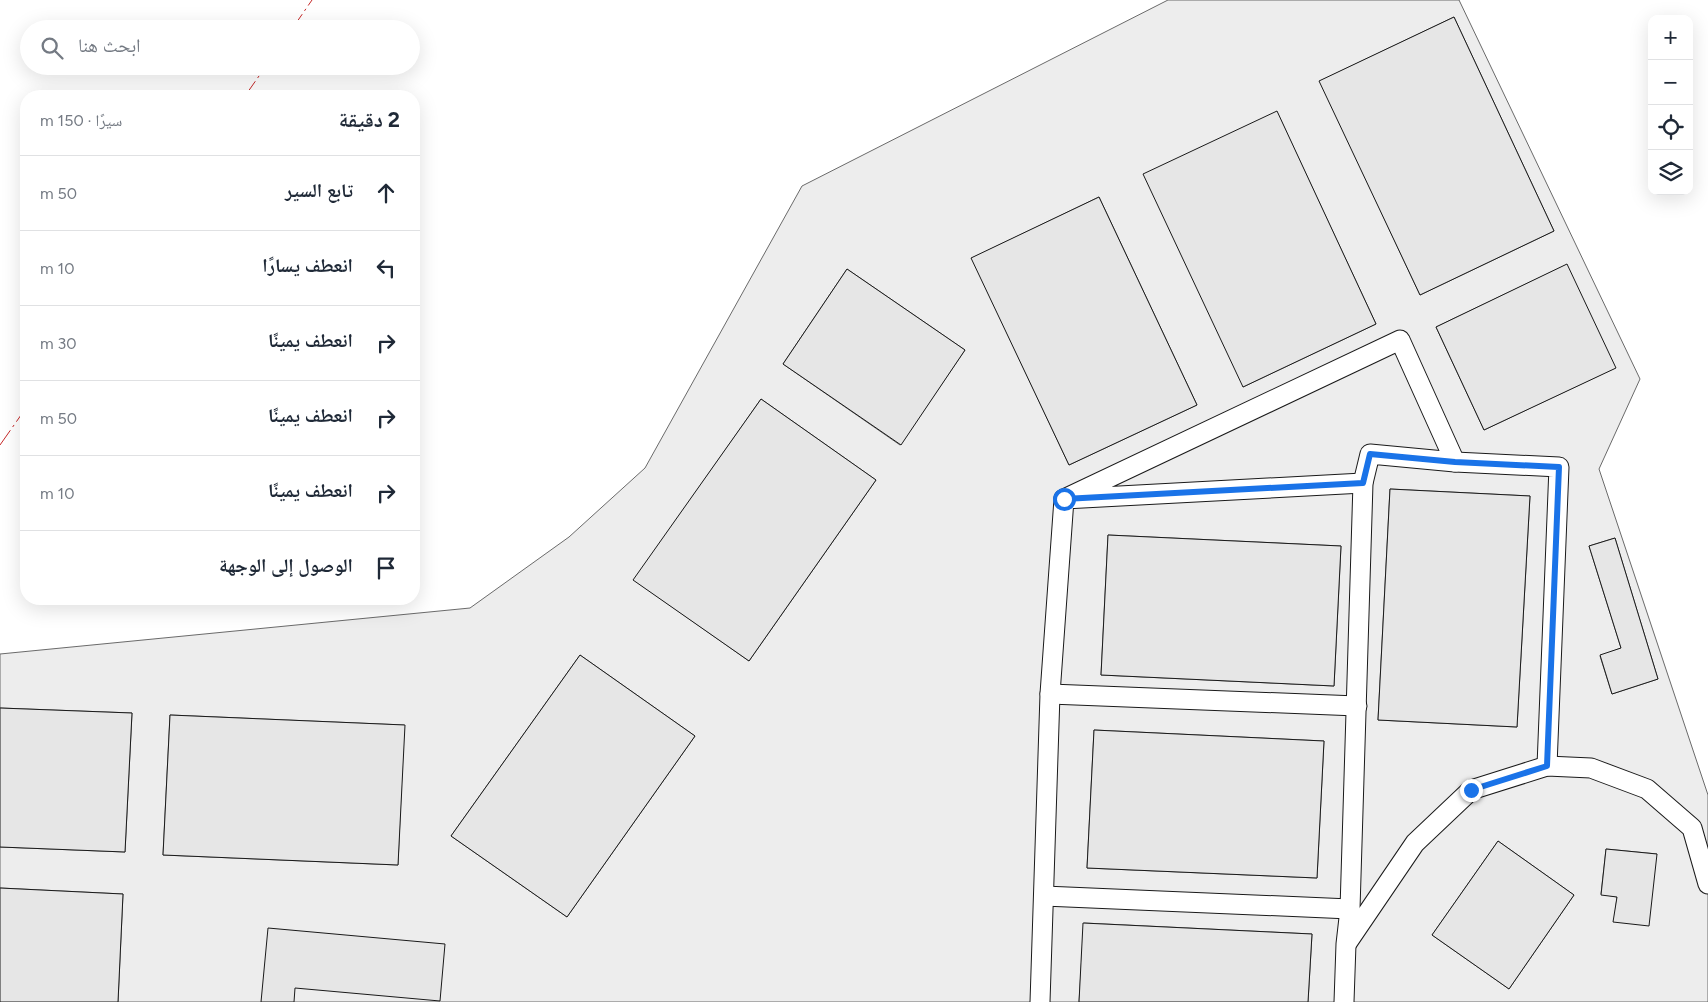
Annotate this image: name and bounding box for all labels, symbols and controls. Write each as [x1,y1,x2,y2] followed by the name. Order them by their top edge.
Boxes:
[1648,15,1693,195] map controls
[1648,15,1693,60] button: +
[20,20,420,75] search box
[38,34,66,62] icon: search
[78,34,141,57] text: ابحث هنا
[1648,60,1693,105] button: −
[1648,105,1693,150] button: locate
[339,107,400,132] text: 2 دقيقة
[40,111,122,130] text: سيرًا · 150 m
[1648,150,1693,195] button: layers
[285,179,353,202] text: تابع السير
[372,179,400,207] icon: ahead
[40,184,77,203] text: 50 m
[262,254,353,277] text: انعطف يسارًا
[372,254,400,282] icon: left
[40,259,74,278] text: 10 m
[268,329,353,352] text: انعطف يمينًا
[372,329,400,357] icon: right
[40,334,77,353] text: 30 m
[268,404,353,427] text: انعطف يمينًا
[372,404,400,432] icon: right
[40,409,77,428] text: 50 m
[268,479,353,502] text: انعطف يمينًا
[372,479,400,507] icon: right
[40,484,74,503] text: 10 m
[1053,488,1076,511] route start
[219,554,353,577] text: الوصول إلى الوجهة
[372,554,400,582] icon: arrive
[1460,779,1483,802] route end

